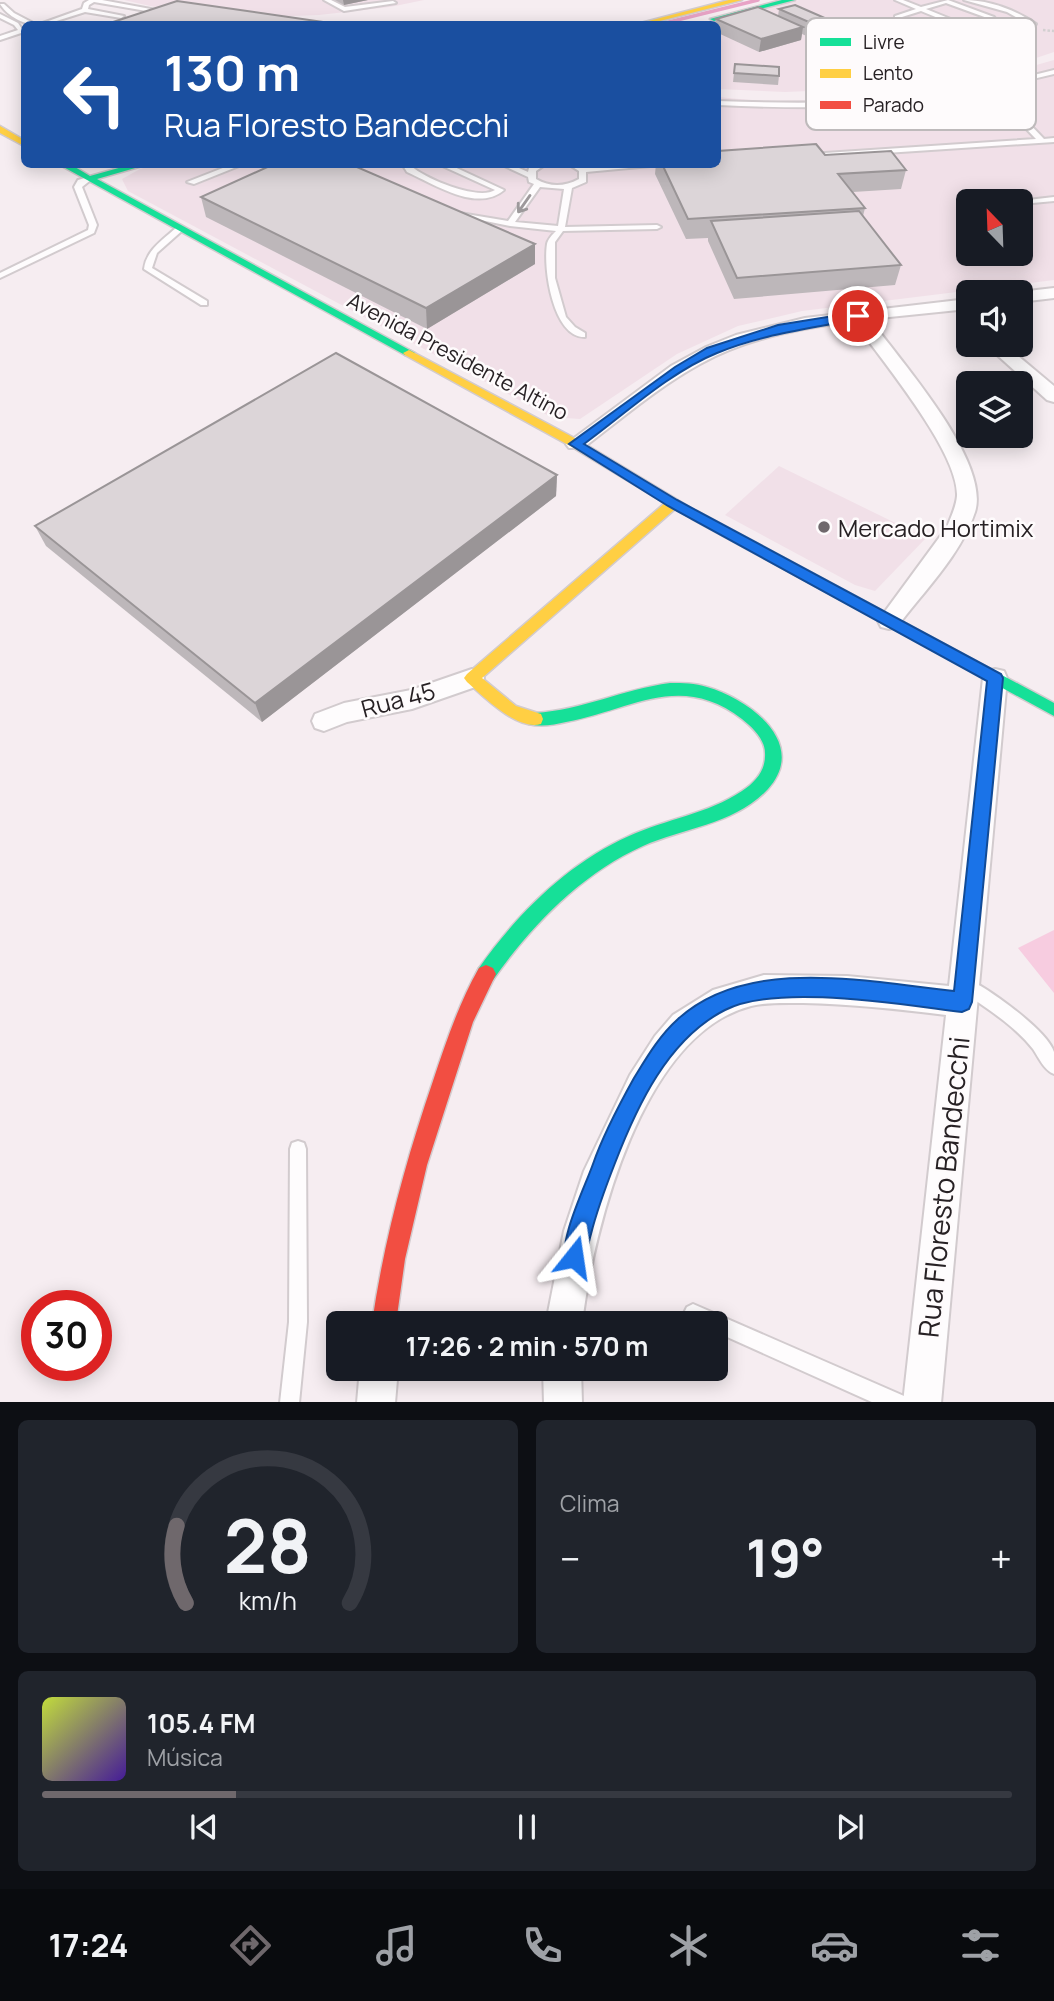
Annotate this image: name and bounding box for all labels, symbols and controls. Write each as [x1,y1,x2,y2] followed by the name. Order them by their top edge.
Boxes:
[806,18,1036,130] legend
[863,29,905,55] text: Livre
[164,39,300,106] text: 130 m
[49,49,140,140] icon: left
[863,60,913,86] text: Lento
[863,92,924,118] text: Parado
[164,103,509,147] text: Rua Floresto Bandecchi
[956,189,1032,266] north arrow
[956,189,1033,448] map controls
[517,194,531,213] one-way arrow
[956,280,1033,357] button: sound
[343,286,573,426] street label: Avenida Presidente Altino
[828,286,888,346] pin
[839,297,877,335] icon: arrive
[956,371,1033,448] button: layers
[838,511,1034,544] place label: Mercado Hortimix
[816,519,832,535] marker: Mercado Hortimix
[357,673,439,725] street label: Rua 45
[908,1035,978,1339] street label: Rua Floresto Bandecchi
[537,1220,611,1294] position arrow
[21,1290,112,1381] speed limit sign: 30
[406,1328,648,1364] text: 17:26 · 2 min · 570 m
[560,1487,619,1519] text: Clima
[224,1495,312,1595] text: 28
[746,1522,825,1593] text: 19°
[560,1532,581,1584] text: −
[990,1532,1012,1584] text: +
[239,1582,297,1617] text: km/h
[147,1705,256,1741] text: 105.4 FM
[147,1741,223,1773] text: Música
[185,1808,223,1846] icon: previous
[508,1808,546,1846] icon: pause
[831,1808,869,1846] icon: next
[226,1921,275,1970] icon: directions
[372,1921,421,1970] icon: music
[518,1921,567,1970] icon: phone
[664,1921,713,1970] icon: climate
[810,1921,859,1970] icon: car
[956,1921,1005,1970] icon: filters
[49,1923,129,1967] text: 17:24

